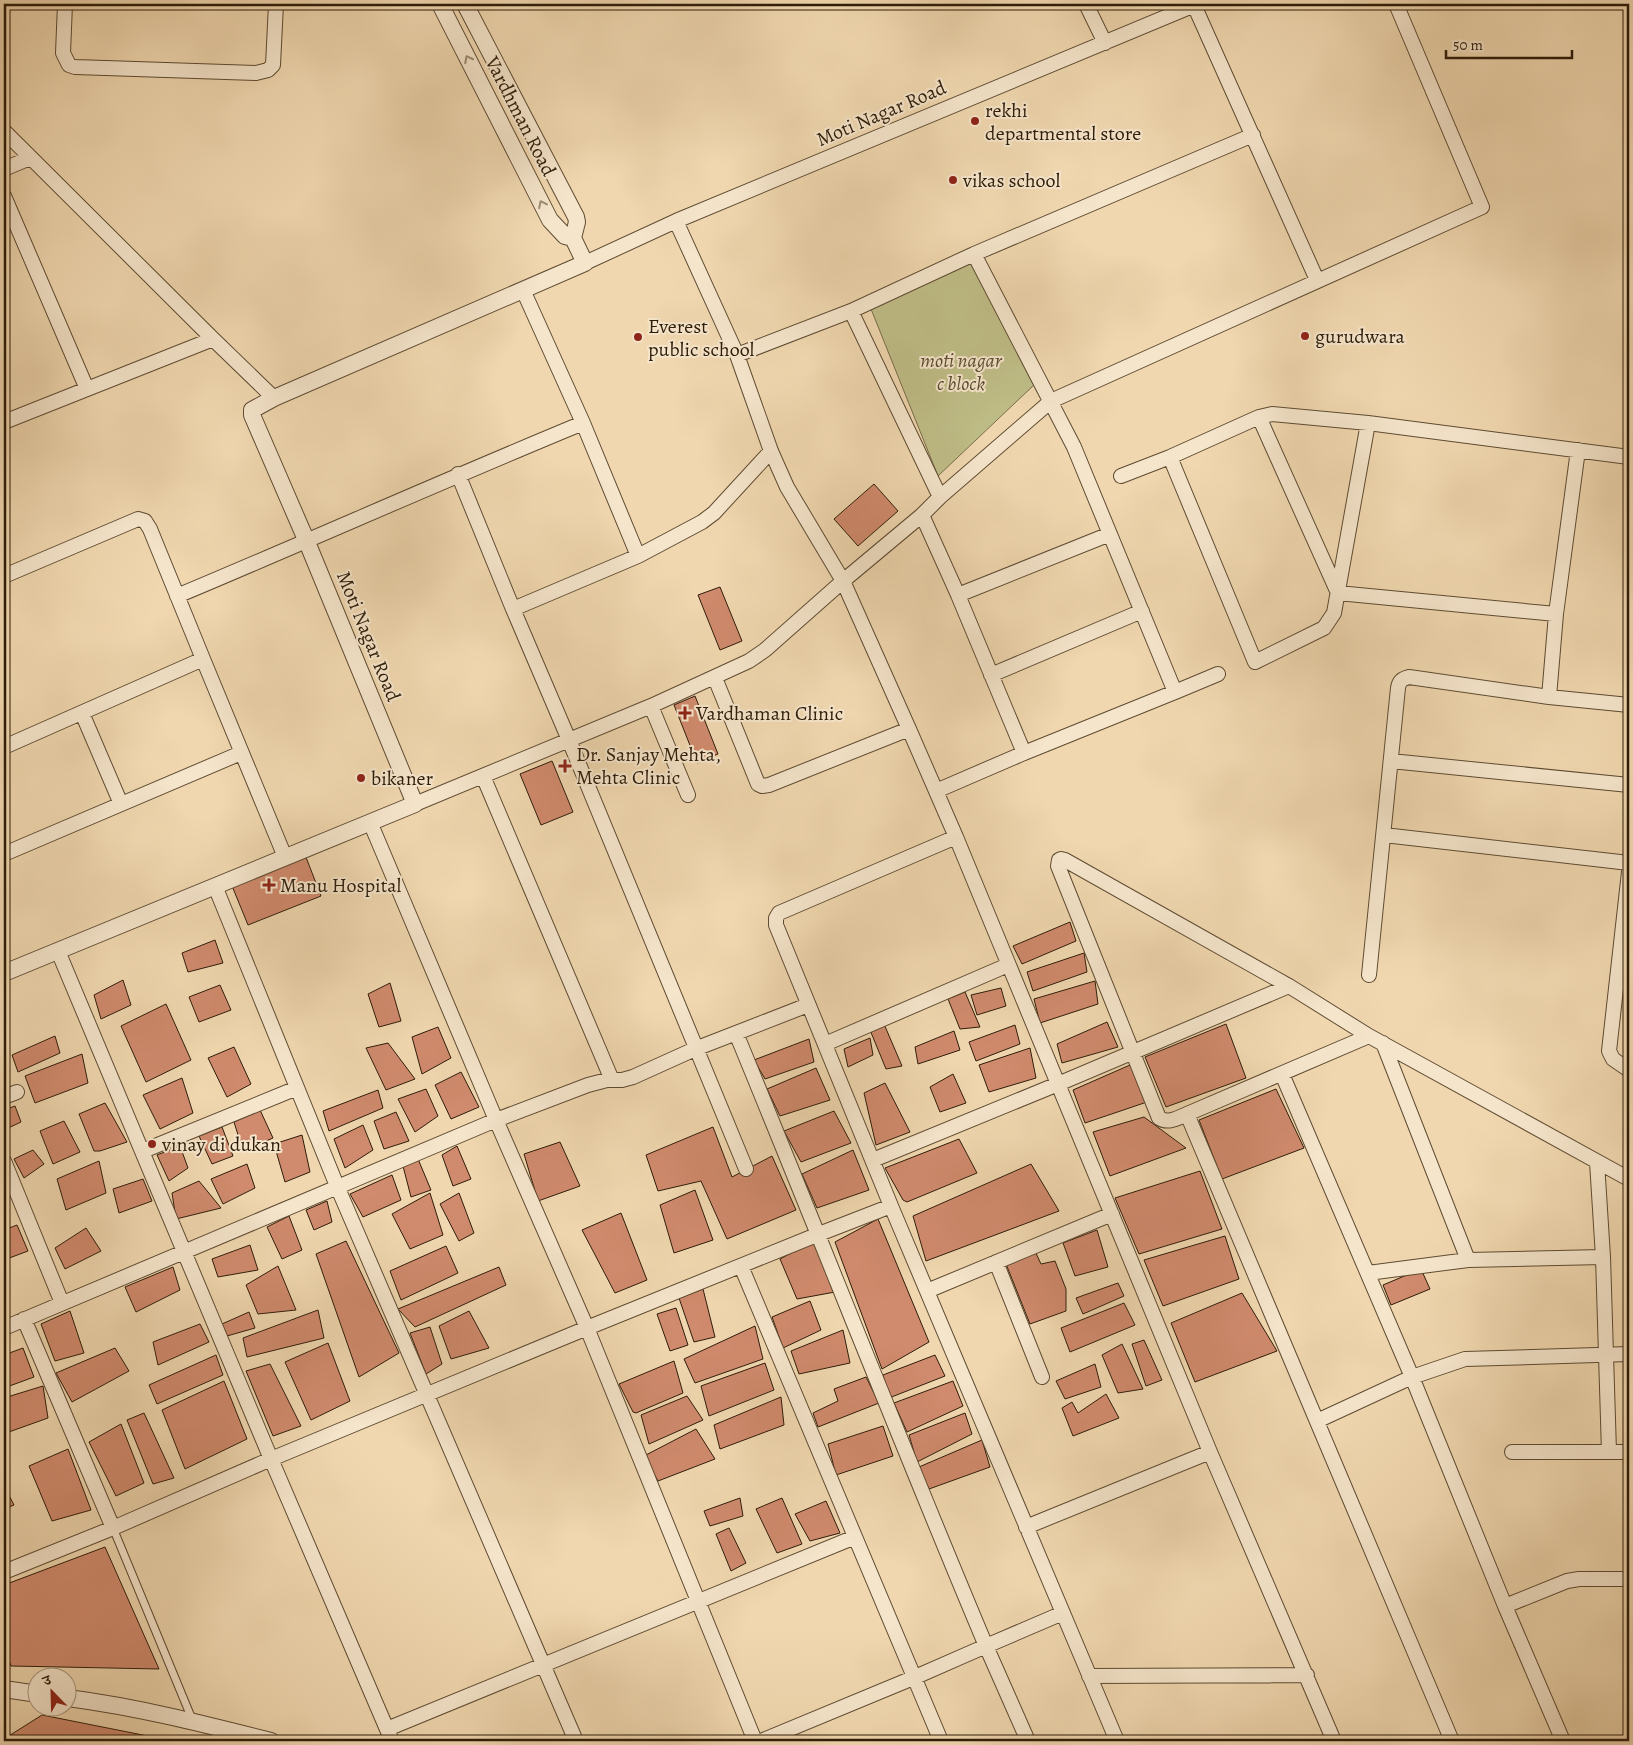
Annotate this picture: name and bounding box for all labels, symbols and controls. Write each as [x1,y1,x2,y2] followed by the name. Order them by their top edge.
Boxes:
[1446,28,1572,60] scale bar
[1453,35,1483,55] text: 50 m
[478,51,563,181] street label: Vardhman Road
[464,55,474,64] one-way arrow
[812,74,950,153] street label: Moti Nagar Road
[985,97,1141,147] place label: rekhi departmental store
[969,115,981,127] marker: rekhi departmental store
[962,167,1061,194] place label: vikas school
[947,174,959,186] marker: vikas school
[538,200,548,209] one-way arrow
[648,313,755,363] place label: Everest public school
[1315,323,1406,350] place label: gurudwara
[1299,330,1311,342] marker: gurudwara
[632,331,644,343] marker: Everest public school
[920,347,1003,397] park label: moti nagar c block
[330,567,407,706] street label: Moti Nagar Road
[695,700,843,727] place label: Vardhaman Clinic
[678,706,692,720] marker: Vardhaman Clinic
[576,741,721,791] place label: Dr. Sanjay Mehta, Mehta Clinic
[558,759,572,773] marker: Dr. Sanjay Mehta, Mehta Clinic
[371,765,434,792] place label: bikaner
[355,772,367,784] marker: bikaner
[280,872,402,899] place label: Manu Hospital
[262,878,276,892] marker: Manu Hospital
[161,1131,281,1158] place label: vinay di dukan
[146,1138,158,1150] marker: vinay di dukan
[28,1668,78,1718] north arrow
[39,1670,55,1691] text: उ

